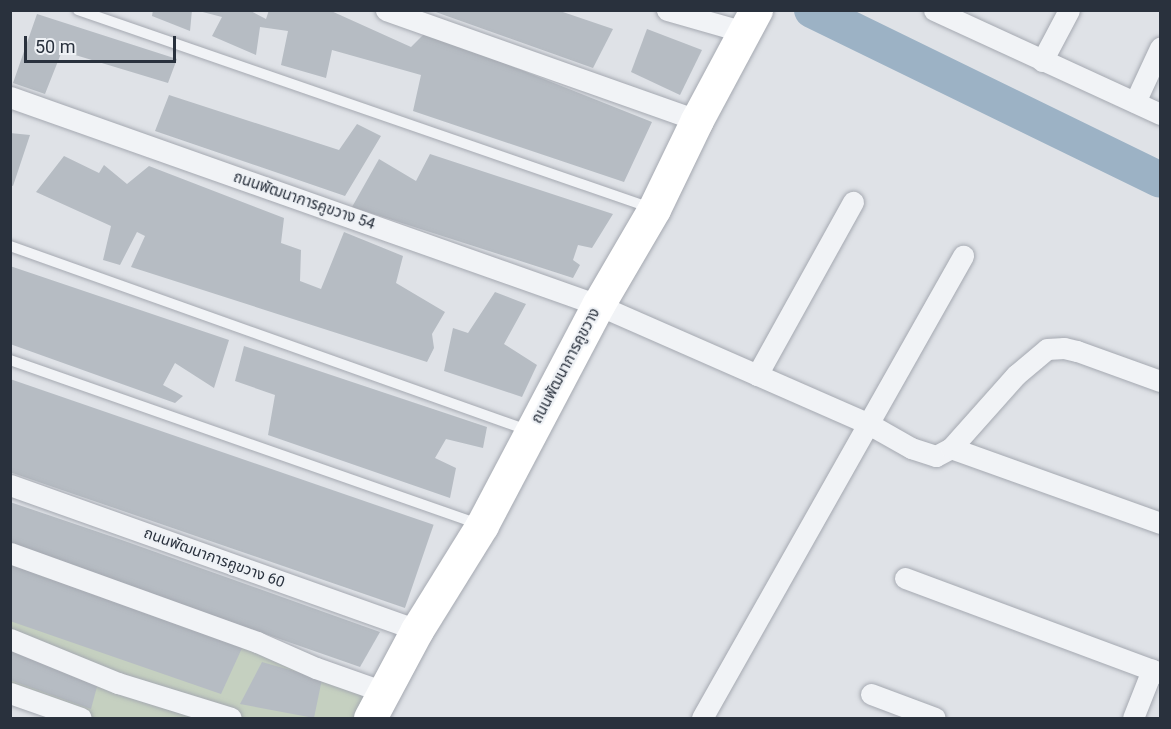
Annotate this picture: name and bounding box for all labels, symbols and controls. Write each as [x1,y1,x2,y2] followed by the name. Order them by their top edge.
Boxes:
[27,24,178,62] scale bar
[35,36,75,57] text: 50 m
[231,168,377,234] street label: ถนนพัฒนาการคูขวาง 54
[528,305,604,427] street label: ถนนพัฒนาการคูขวาง
[141,524,287,592] street label: ถนนพัฒนาการคูขวาง 60

